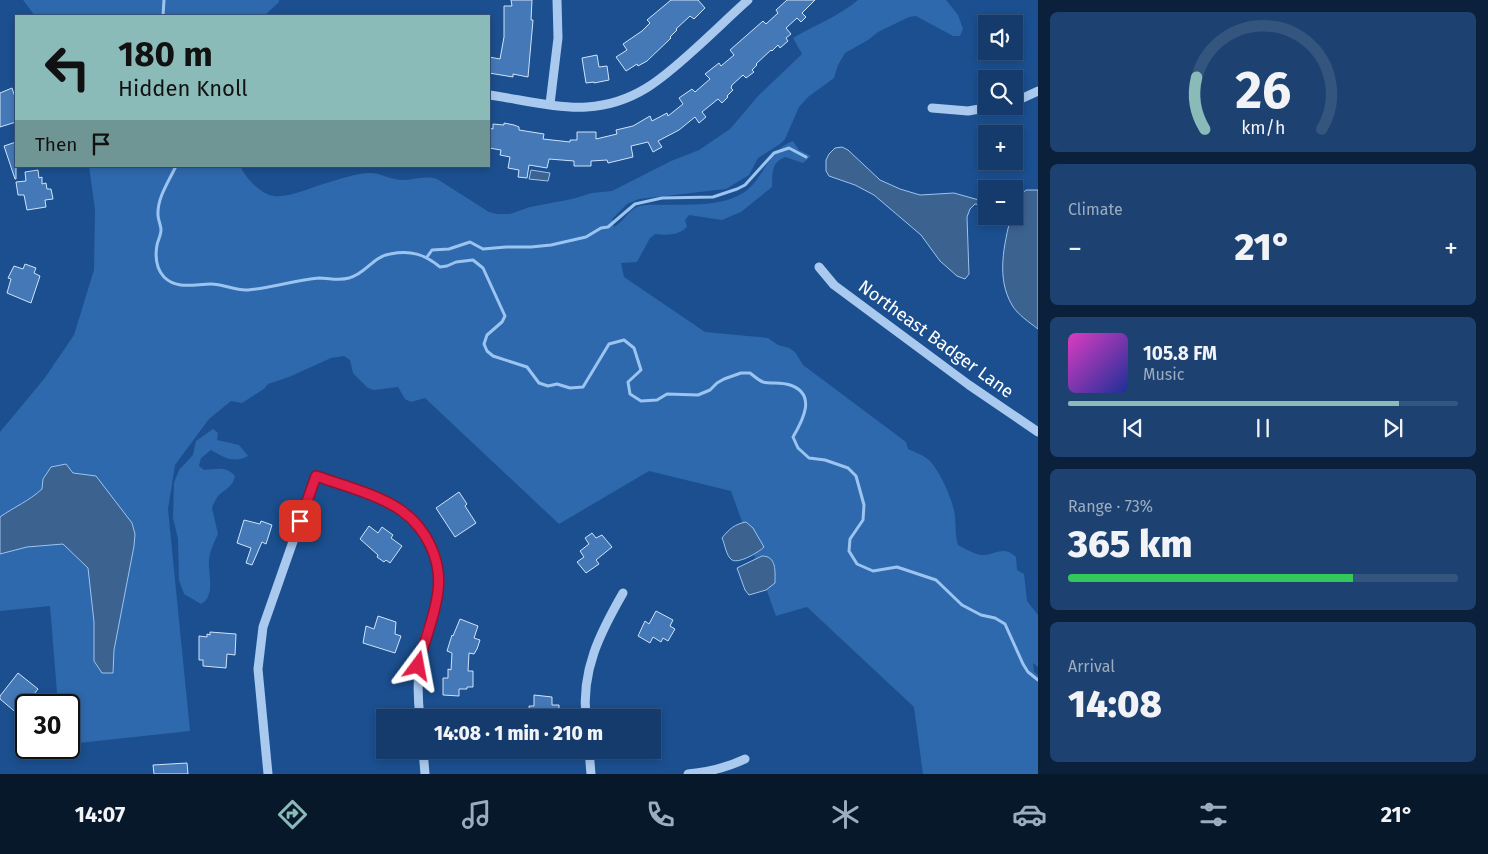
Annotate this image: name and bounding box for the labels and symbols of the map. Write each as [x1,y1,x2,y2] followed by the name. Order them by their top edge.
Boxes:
[854,275,1018,403] street label: Northeast Badger Lane
[279,500,321,542] pin
[391,639,443,691] position arrow
[15,694,80,759] speed limit sign: 30

